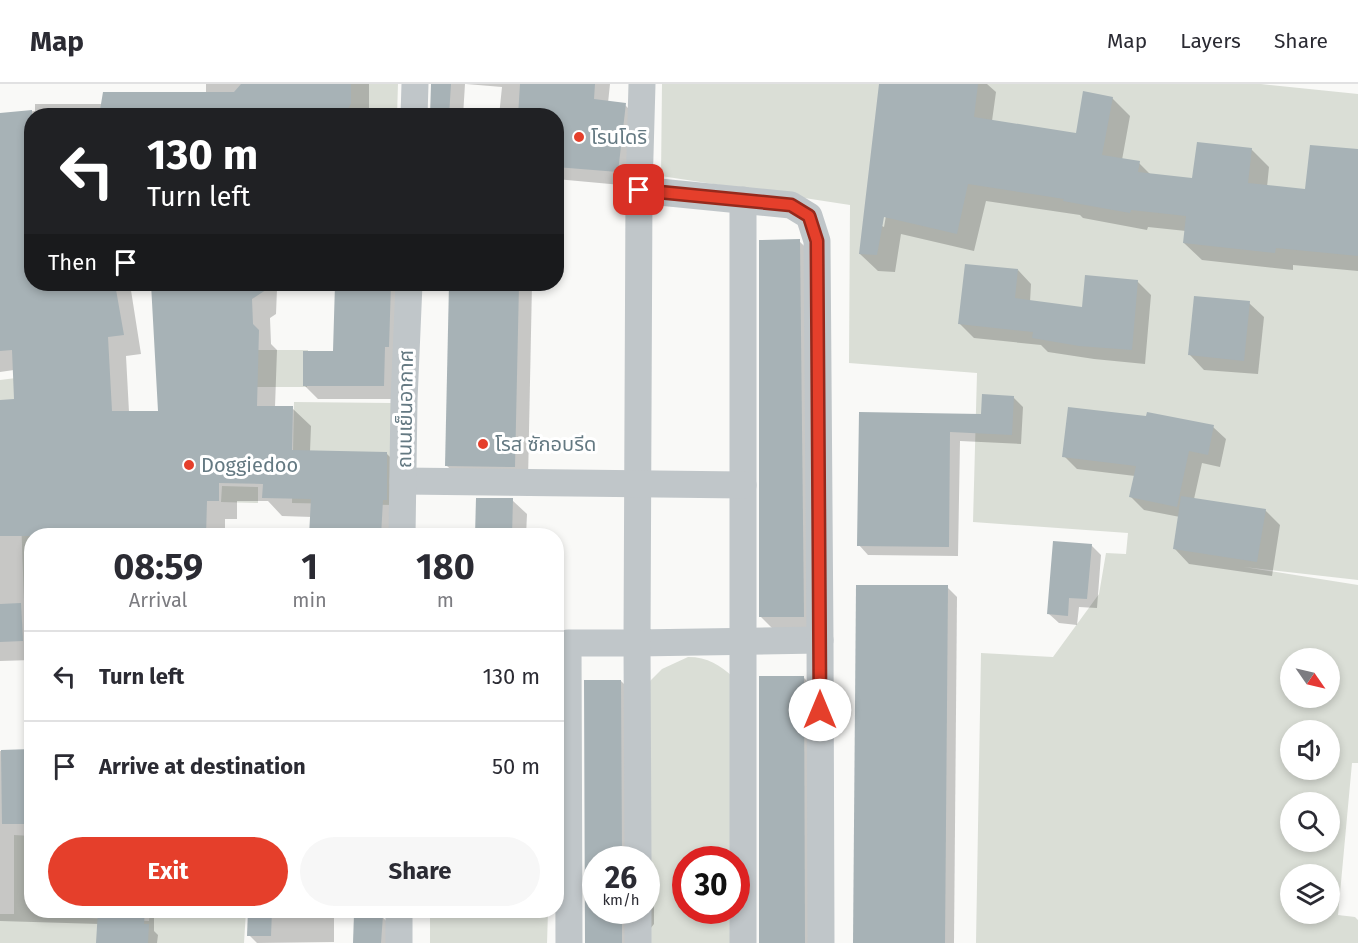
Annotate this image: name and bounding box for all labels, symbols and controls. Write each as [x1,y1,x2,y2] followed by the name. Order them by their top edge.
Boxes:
[30,25,84,58] text: Map
[1107,28,1147,54] text: Map
[1180,28,1241,54] text: Layers
[1274,28,1328,54] text: Share
[591,125,647,149] place label: โรนโดริ
[147,130,258,180] text: 130 m
[572,130,586,144] marker: โรนโดริ
[48,132,126,210] icon: left
[613,164,664,215] pin
[622,173,655,206] icon: arrive
[147,181,250,213] text: Turn left
[109,246,142,279] icon: arrive
[48,249,97,276] text: Then
[392,350,418,468] street label: ถนนเย็นอากาศ
[495,432,596,456] place label: โรส ซักอบรีด
[476,437,490,451] marker: โรส ซักอบรีด
[201,453,298,477] place label: Doggiedoo
[182,458,196,472] marker: Doggiedoo
[113,545,203,589] text: 08:59
[301,545,318,589] text: 1
[416,545,475,589] text: 180
[129,588,187,612] text: Arrival
[292,588,327,612] text: min
[437,588,454,612] text: m
[1280,648,1340,708] north arrow
[1280,648,1340,924] map controls
[48,660,81,693] icon: left
[99,663,184,690] text: Turn left
[483,663,540,690] text: 130 m
[788,678,852,742] position arrow
[1280,720,1340,780] button: sound
[48,750,81,783] icon: arrive
[99,753,306,780] text: Arrive at destination
[492,753,540,780] text: 50 m
[1280,792,1340,852] button: search
[48,837,288,906] button: Exit
[300,837,540,906] button: Share
[672,846,750,924] speed limit sign: 30
[605,860,637,896] text: 26
[1280,864,1340,924] button: layers
[602,891,640,909] text: km/h

